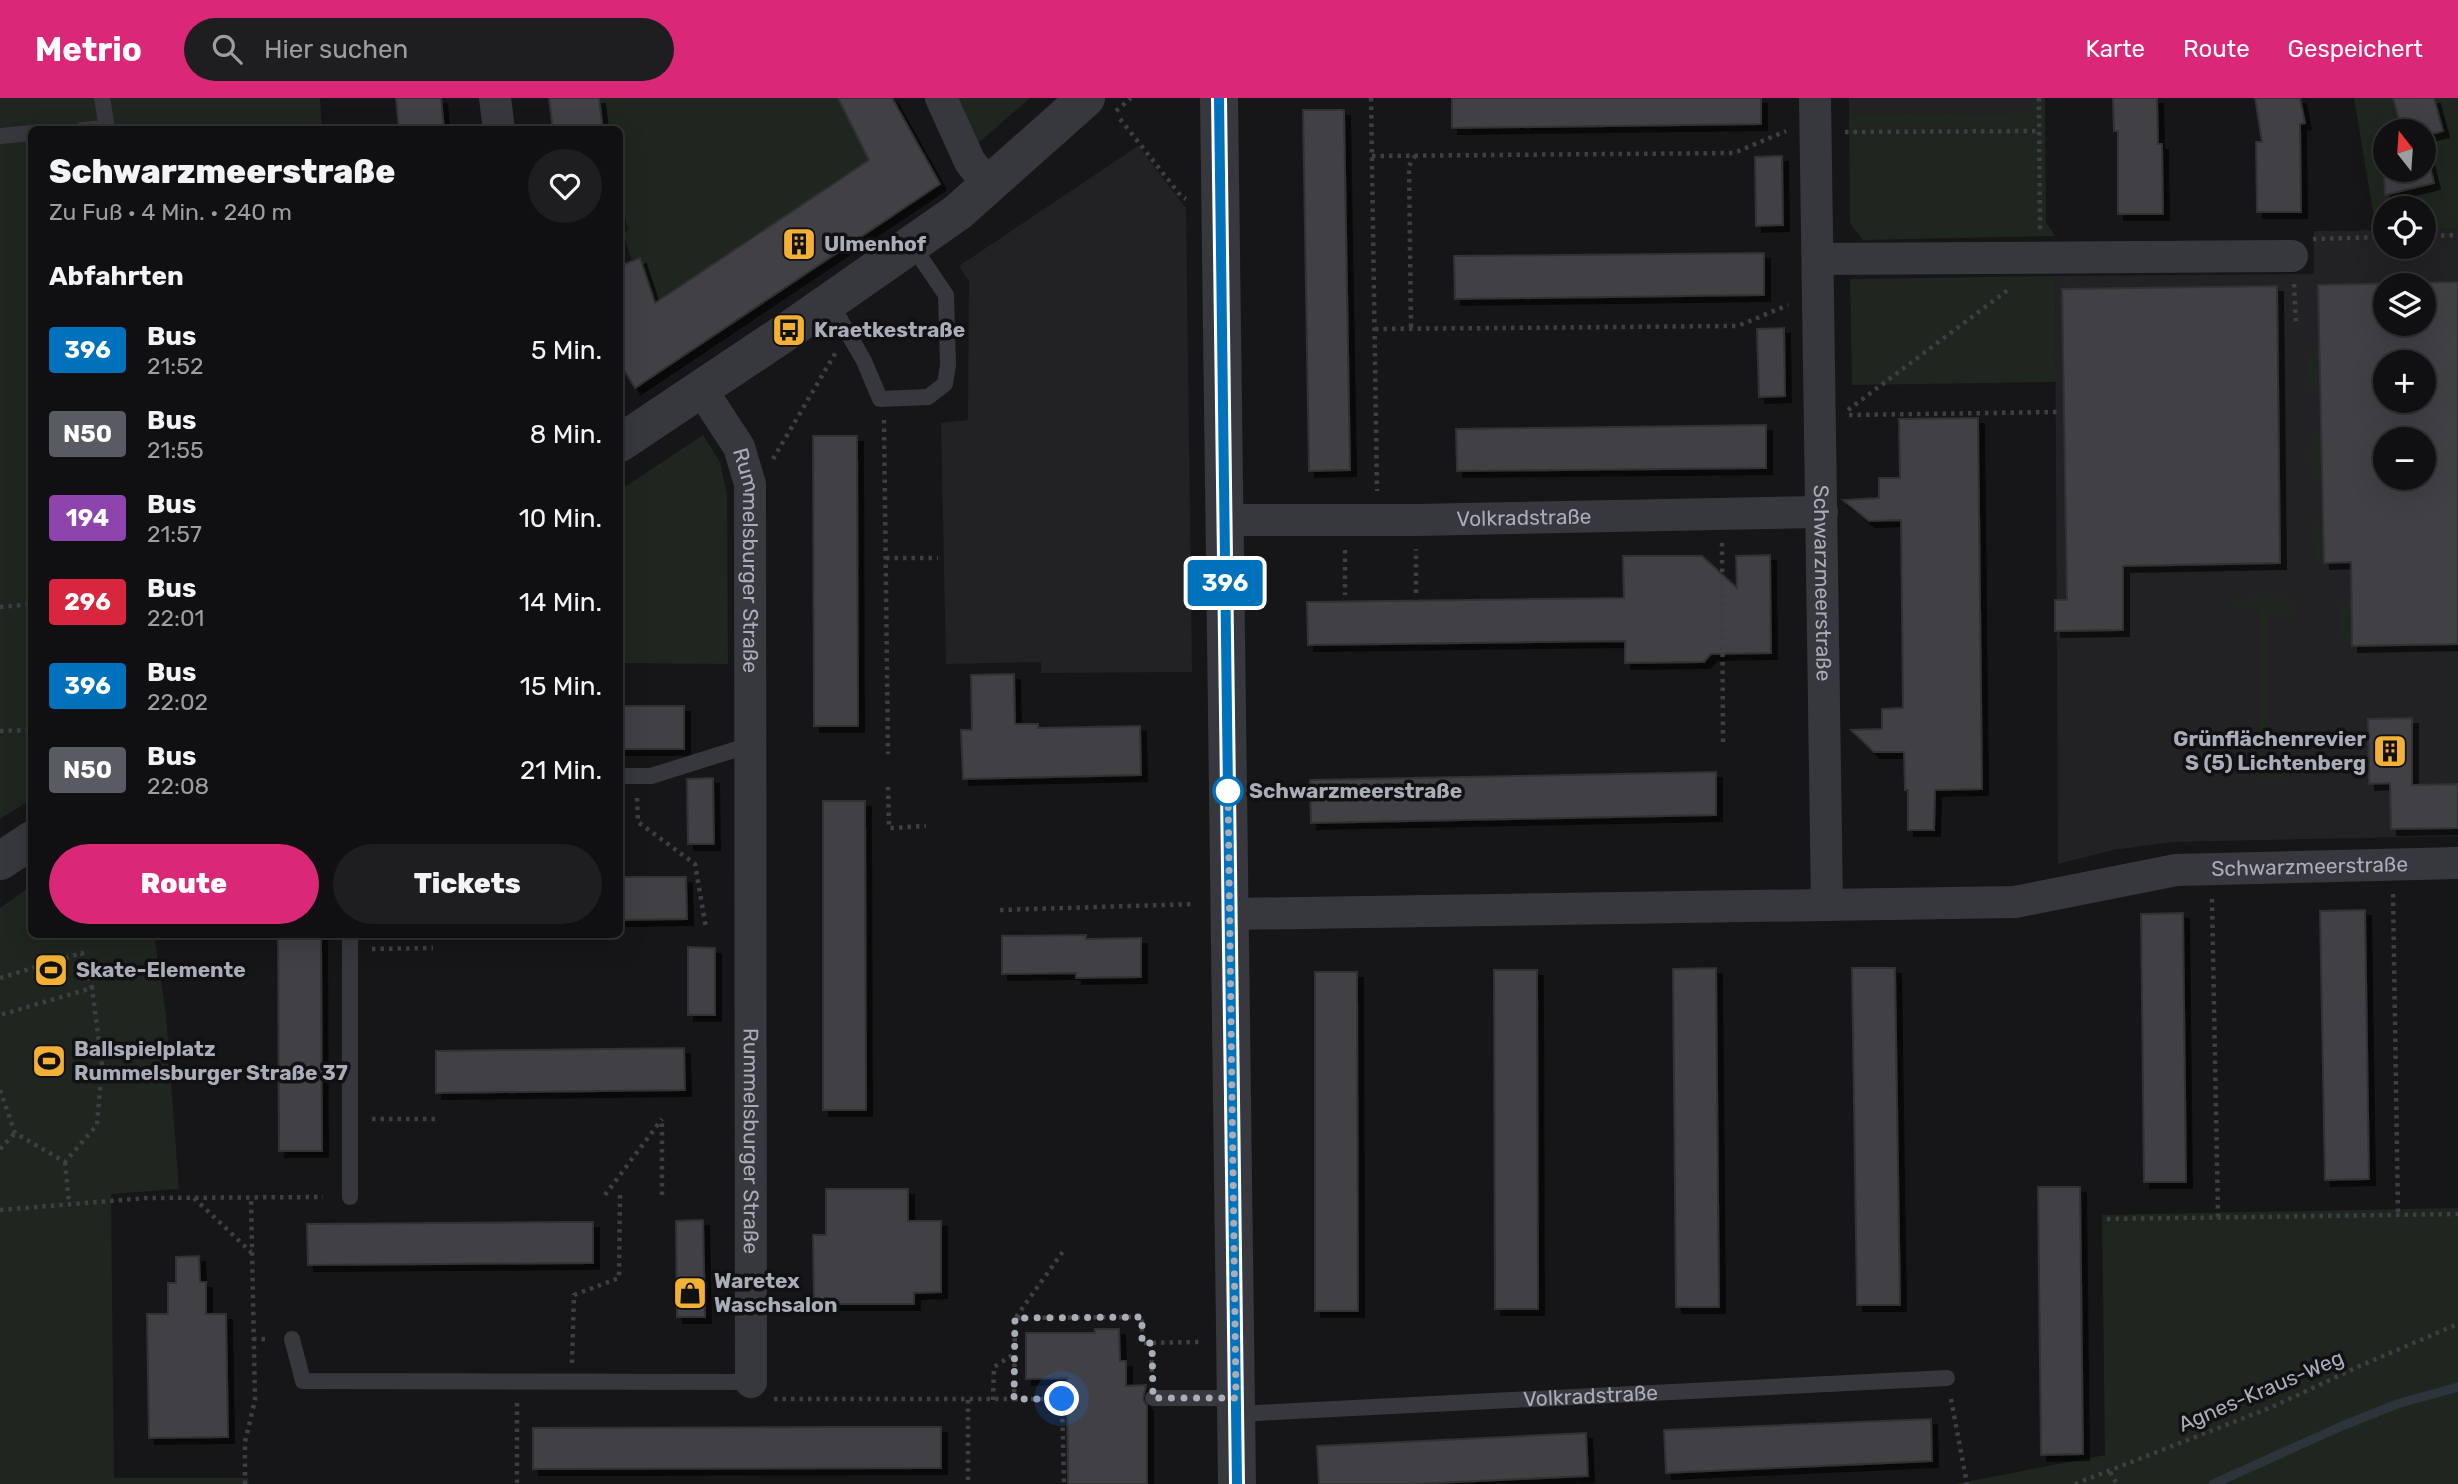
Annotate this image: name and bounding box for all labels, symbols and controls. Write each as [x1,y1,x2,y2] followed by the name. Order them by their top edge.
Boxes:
[184,18,674,81] search box
[35,30,142,69] text: Metrio
[208,30,246,68] icon: search
[264,34,408,65] text: Hier suchen
[2086,35,2145,63] text: Karte
[2183,35,2250,63] text: Route
[2288,35,2423,63] text: Gespeichert
[2373,119,2436,182] north arrow
[2373,119,2436,490] map controls
[528,149,602,223] button: heart
[49,152,395,191] text: Schwarzmeerstraße
[2373,196,2436,259] button: locate
[49,198,292,226] text: Zu Fuß · 4 Min. · 240 m
[780,225,818,263] building icon: Ulmenhof
[824,231,927,256] place label: Ulmenhof
[49,261,184,292] text: Abfahrten
[2373,273,2436,336] button: layers
[770,311,808,349] bus stop icon: Kraetkestraße
[814,317,965,342] place label: Kraetkestraße
[147,321,196,352] text: Bus
[531,335,602,366] text: 5 Min.
[64,336,111,364] text: 396
[2373,350,2436,413] button: +
[147,352,203,380] text: 21:52
[147,405,196,436] text: Bus
[530,419,602,450] text: 8 Min.
[63,420,112,448] text: N50
[2373,427,2436,490] button: −
[147,436,204,464] text: 21:55
[728,445,765,673] street label: Rummelsburger Straße
[1809,484,1837,682] street label: Schwarzmeerstraße
[147,489,196,520] text: Bus
[519,503,602,534] text: 10 Min.
[66,504,109,532] text: 194
[1456,504,1592,531] street label: Volkradstraße
[147,520,202,548] text: 21:57
[1185,560,1265,606] line badge: 396
[1202,569,1248,597] text: 396
[147,573,196,604] text: Bus
[519,587,602,618] text: 14 Min.
[64,588,111,616] text: 296
[147,604,204,632] text: 22:01
[147,657,196,688] text: Bus
[520,671,602,702] text: 15 Min.
[64,672,111,700] text: 396
[147,688,208,716] text: 22:02
[2173,726,2366,775] place label: Grünflächenrevier S (5) Lichtenberg
[2371,732,2409,770] building icon: Grünflächenrevier S (5) Lichtenberg
[147,741,196,772] text: Bus
[520,755,602,786] text: 21 Min.
[63,756,112,784] text: N50
[147,772,209,800] text: 22:08
[1213,776,1243,806] marker: Schwarzmeerstraße
[1249,778,1462,803] place label: Schwarzmeerstraße
[49,844,319,924] button: Route
[333,844,602,924] button: Tickets
[2211,851,2408,881] street label: Schwarzmeerstraße
[32,951,70,989] sports icon: Skate-Elemente
[76,957,246,982] place label: Skate-Elemente
[739,1028,764,1254] street label: Rummelsburger Straße
[74,1036,348,1085] place label: Ballspielplatz Rummelsburger Straße 37
[30,1042,68,1080] sports icon: Ballspielplatz Rummelsburger Straße 37
[714,1268,837,1317] place label: Waretex Waschsalon
[671,1274,709,1312] shop icon: Waretex Waschsalon
[2174,1344,2347,1437] street label: Agnes-Kraus-Weg
[1522,1380,1659,1411] street label: Volkradstraße
[1044,1381,1079,1416] your location

